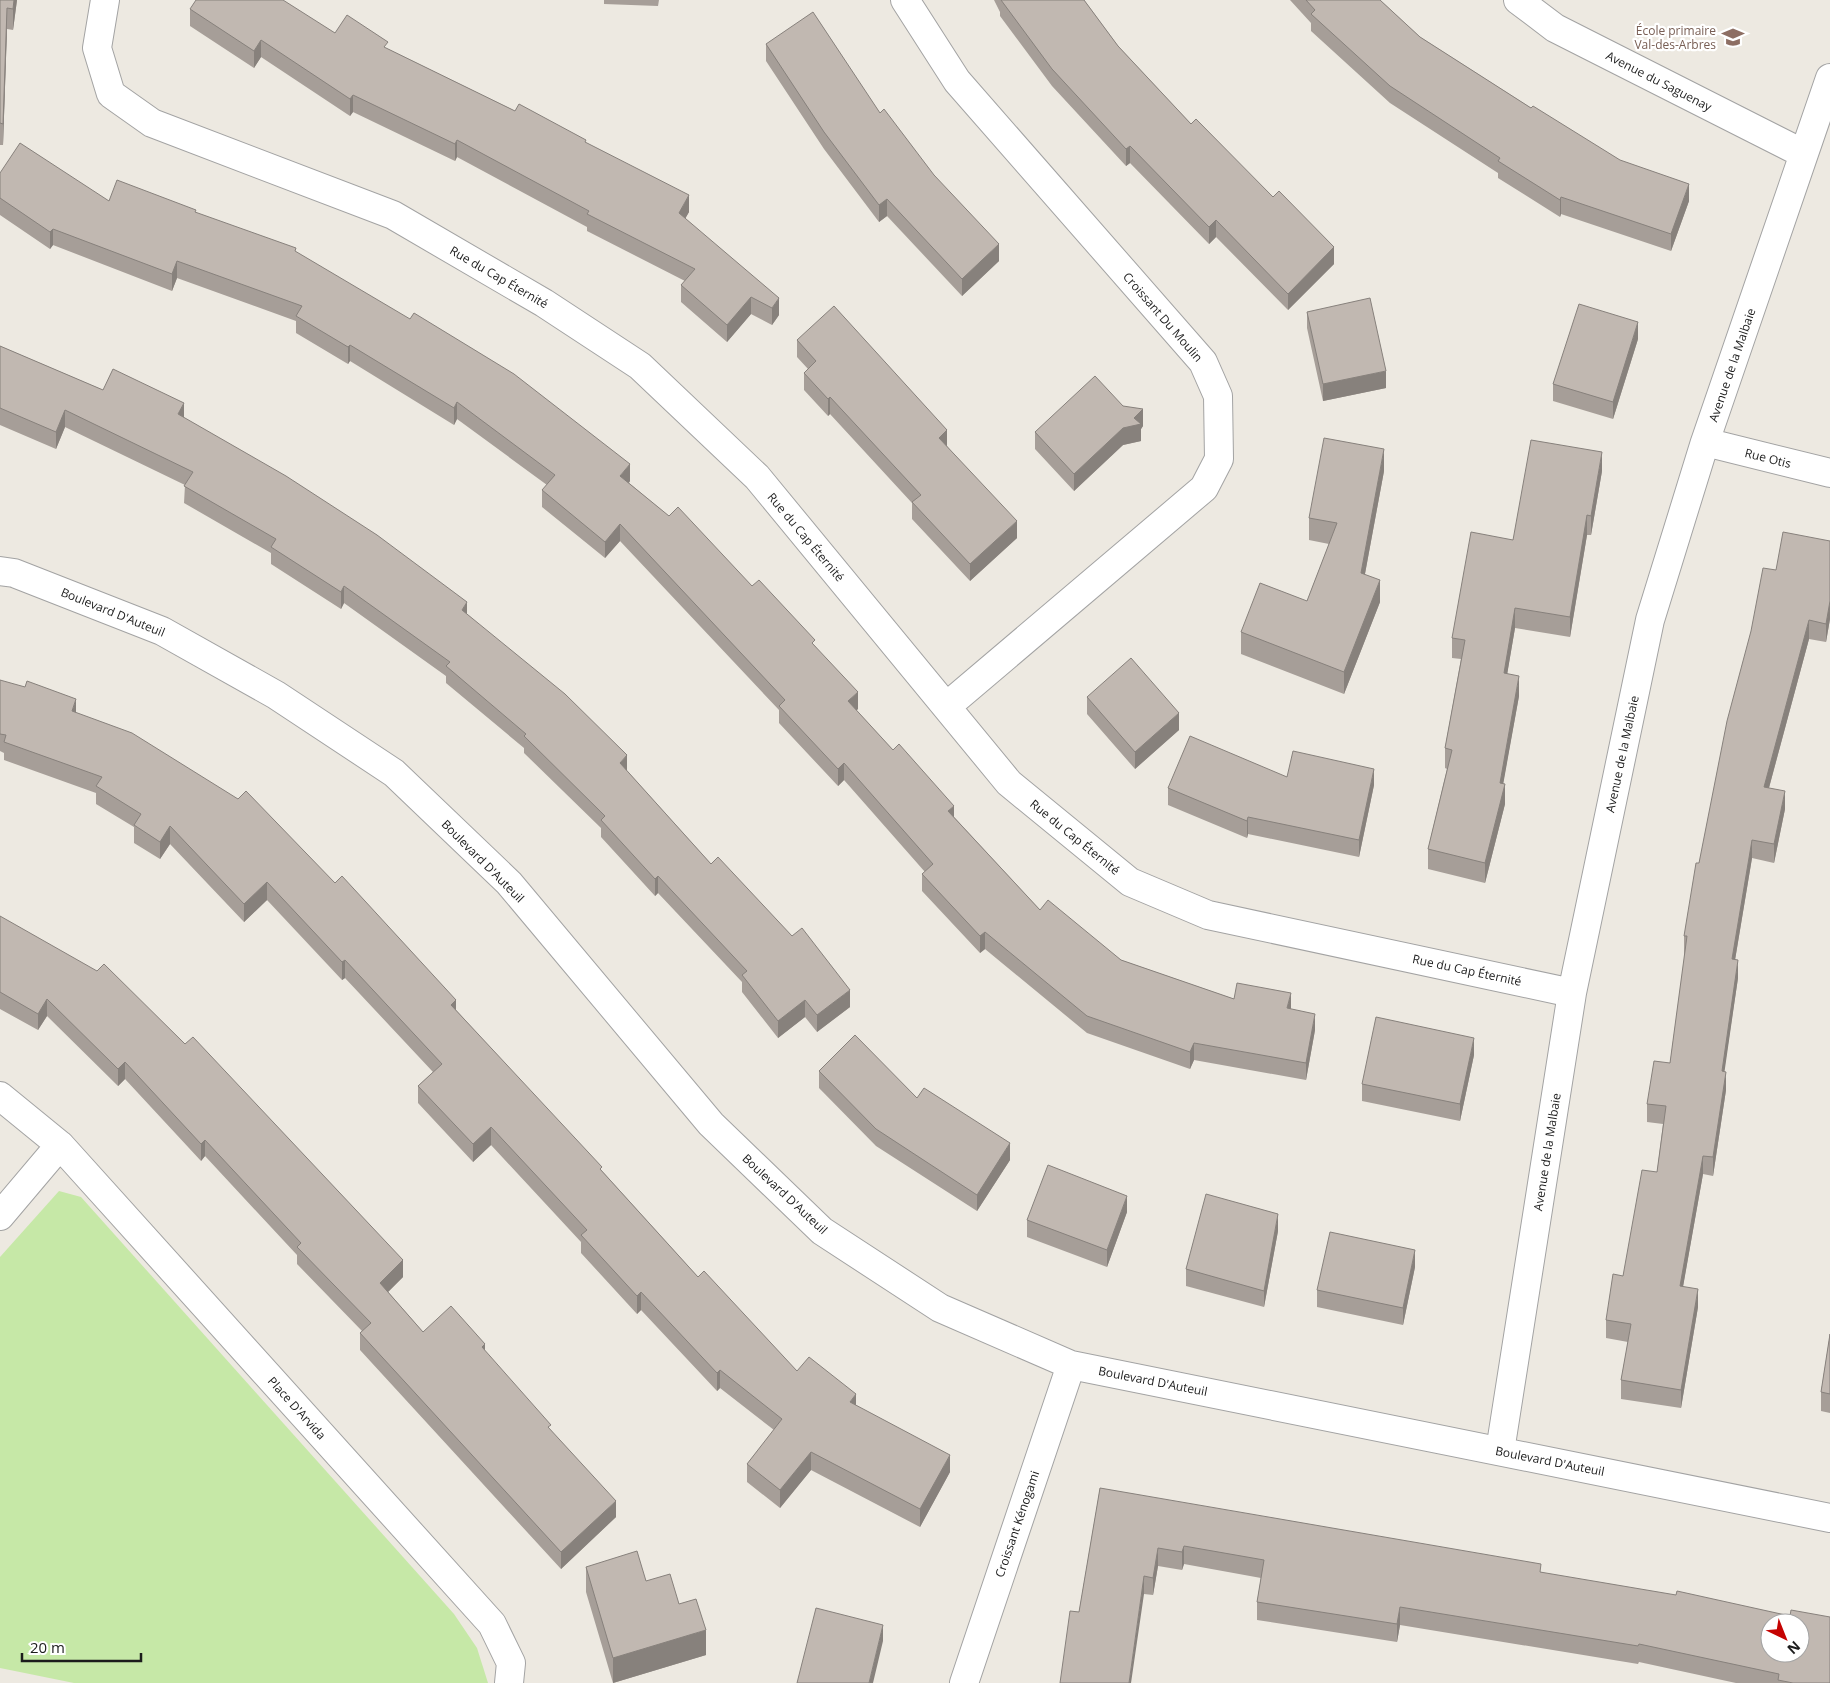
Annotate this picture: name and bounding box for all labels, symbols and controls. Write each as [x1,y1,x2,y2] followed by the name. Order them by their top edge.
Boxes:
[1634,22,1716,53] place label: École primaire Val-des-Arbres
[1720,24,1746,50] school or university icon: École primaire Val-des-Arbres
[1603,47,1716,115] street label: Avenue du Saguenay
[447,242,552,312] street label: Rue du Cap Éternité
[1119,269,1207,365] street label: Croissant Du Moulin
[1705,306,1760,424] street label: Avenue de la Malbaie
[1743,444,1793,472] street label: Rue Otis
[764,489,848,585] street label: Rue du Cap Éternité
[58,583,168,641] street label: Boulevard D'Auteuil
[1601,694,1643,814] street label: Avenue de la Malbaie
[1026,795,1124,879] street label: Rue du Cap Éternité
[438,816,528,906] street label: Boulevard D'Auteuil
[1411,950,1523,990] street label: Rue du Cap Éternité
[1529,1092,1565,1212] street label: Avenue de la Malbaie
[739,1150,831,1238] street label: Boulevard D'Auteuil
[1097,1362,1209,1400] street label: Boulevard D'Auteuil
[264,1373,330,1443] street label: Place D'Arvida
[1494,1442,1606,1480] street label: Boulevard D'Auteuil
[991,1468,1043,1580] street label: Croissant Kénogami
[1760,1613,1810,1663] north arrow
[22,1630,141,1662] scale bar
[30,1637,65,1657] text: 20 m
[1784,1637,1805,1659] text: N

